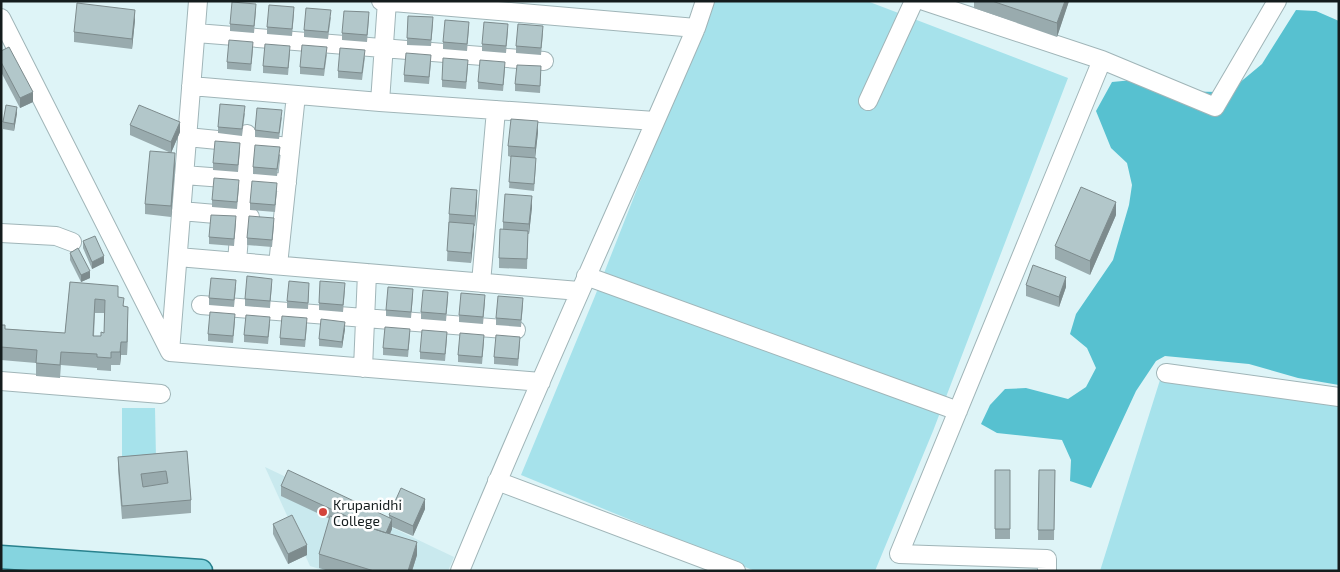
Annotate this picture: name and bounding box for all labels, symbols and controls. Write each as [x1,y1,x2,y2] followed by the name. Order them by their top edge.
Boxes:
[333,496,402,529] place label: Krupanidhi College
[317,506,329,518] marker: Krupanidhi College

